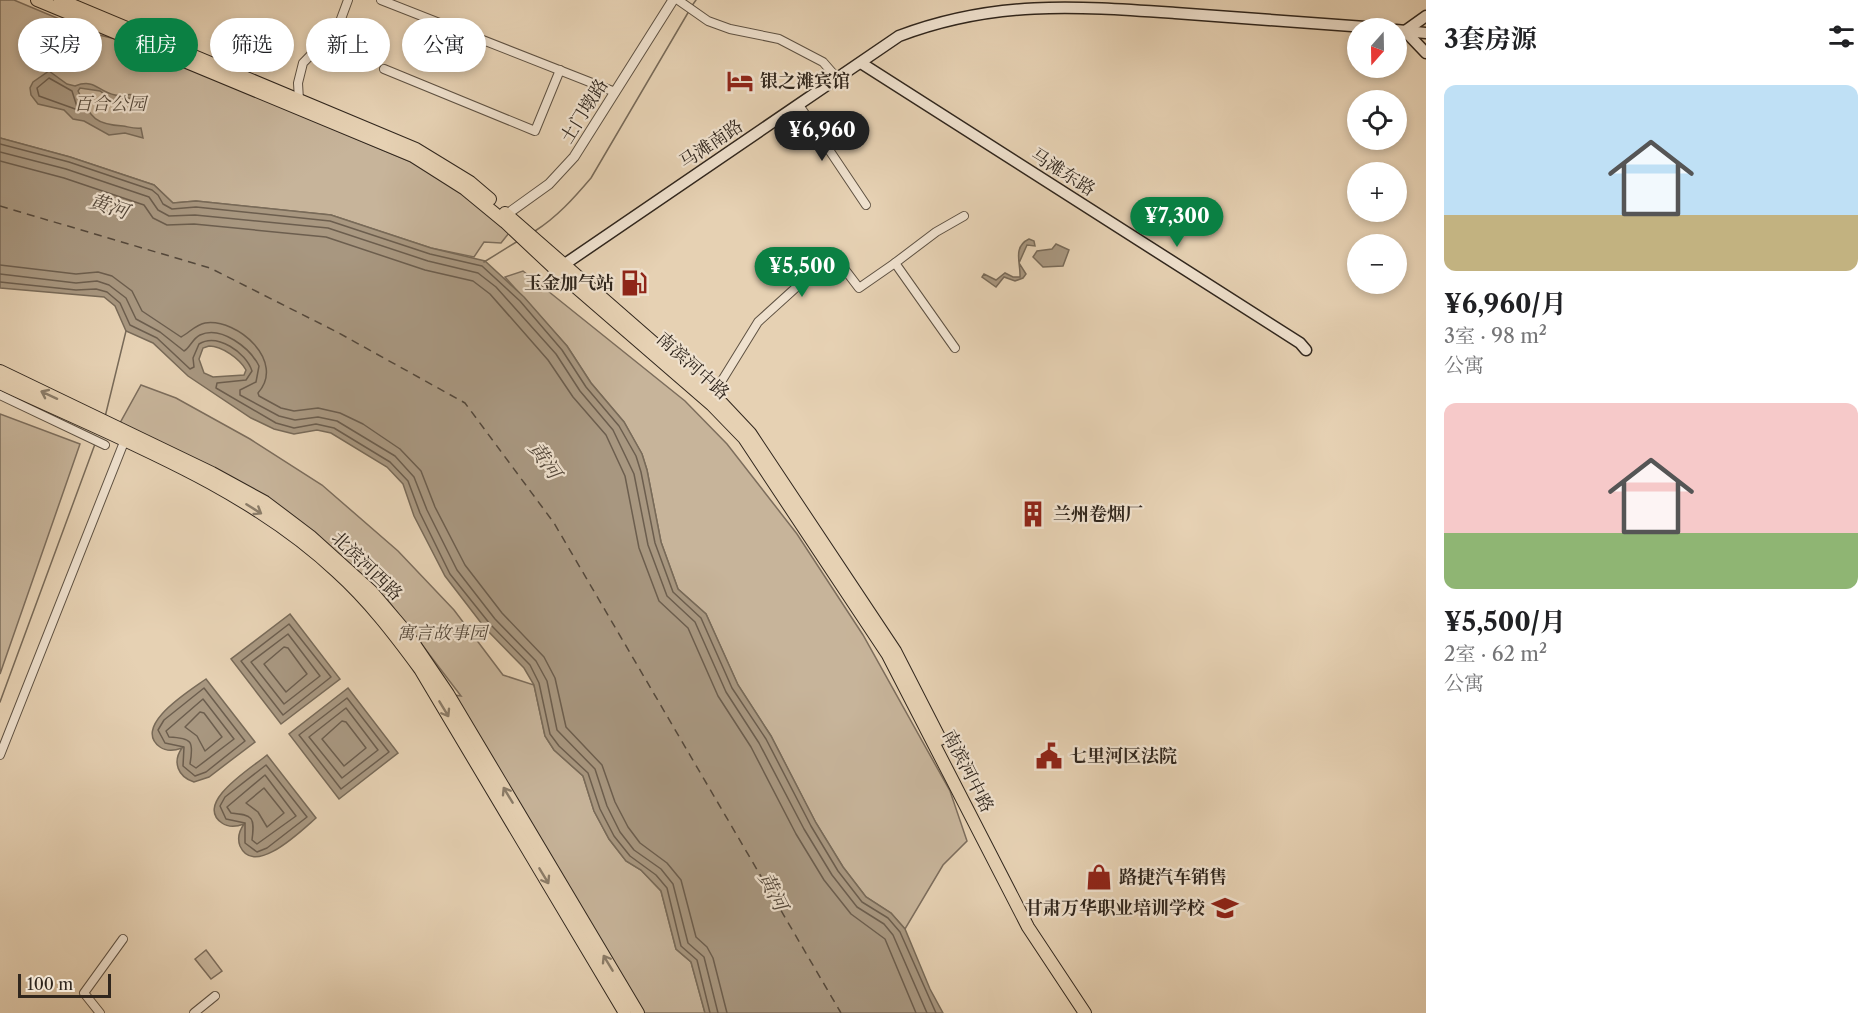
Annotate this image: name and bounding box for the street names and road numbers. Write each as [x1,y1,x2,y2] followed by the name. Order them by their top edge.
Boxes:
[556,75,612,147] street label: 土门墩路
[675,115,747,173] street label: 马滩南路
[1027,144,1099,200] street label: 马滩东路
[652,328,734,404] street label: 南滨河中路
[327,527,407,605] street label: 北滨河西路
[938,726,998,816] street label: 南滨河中路

